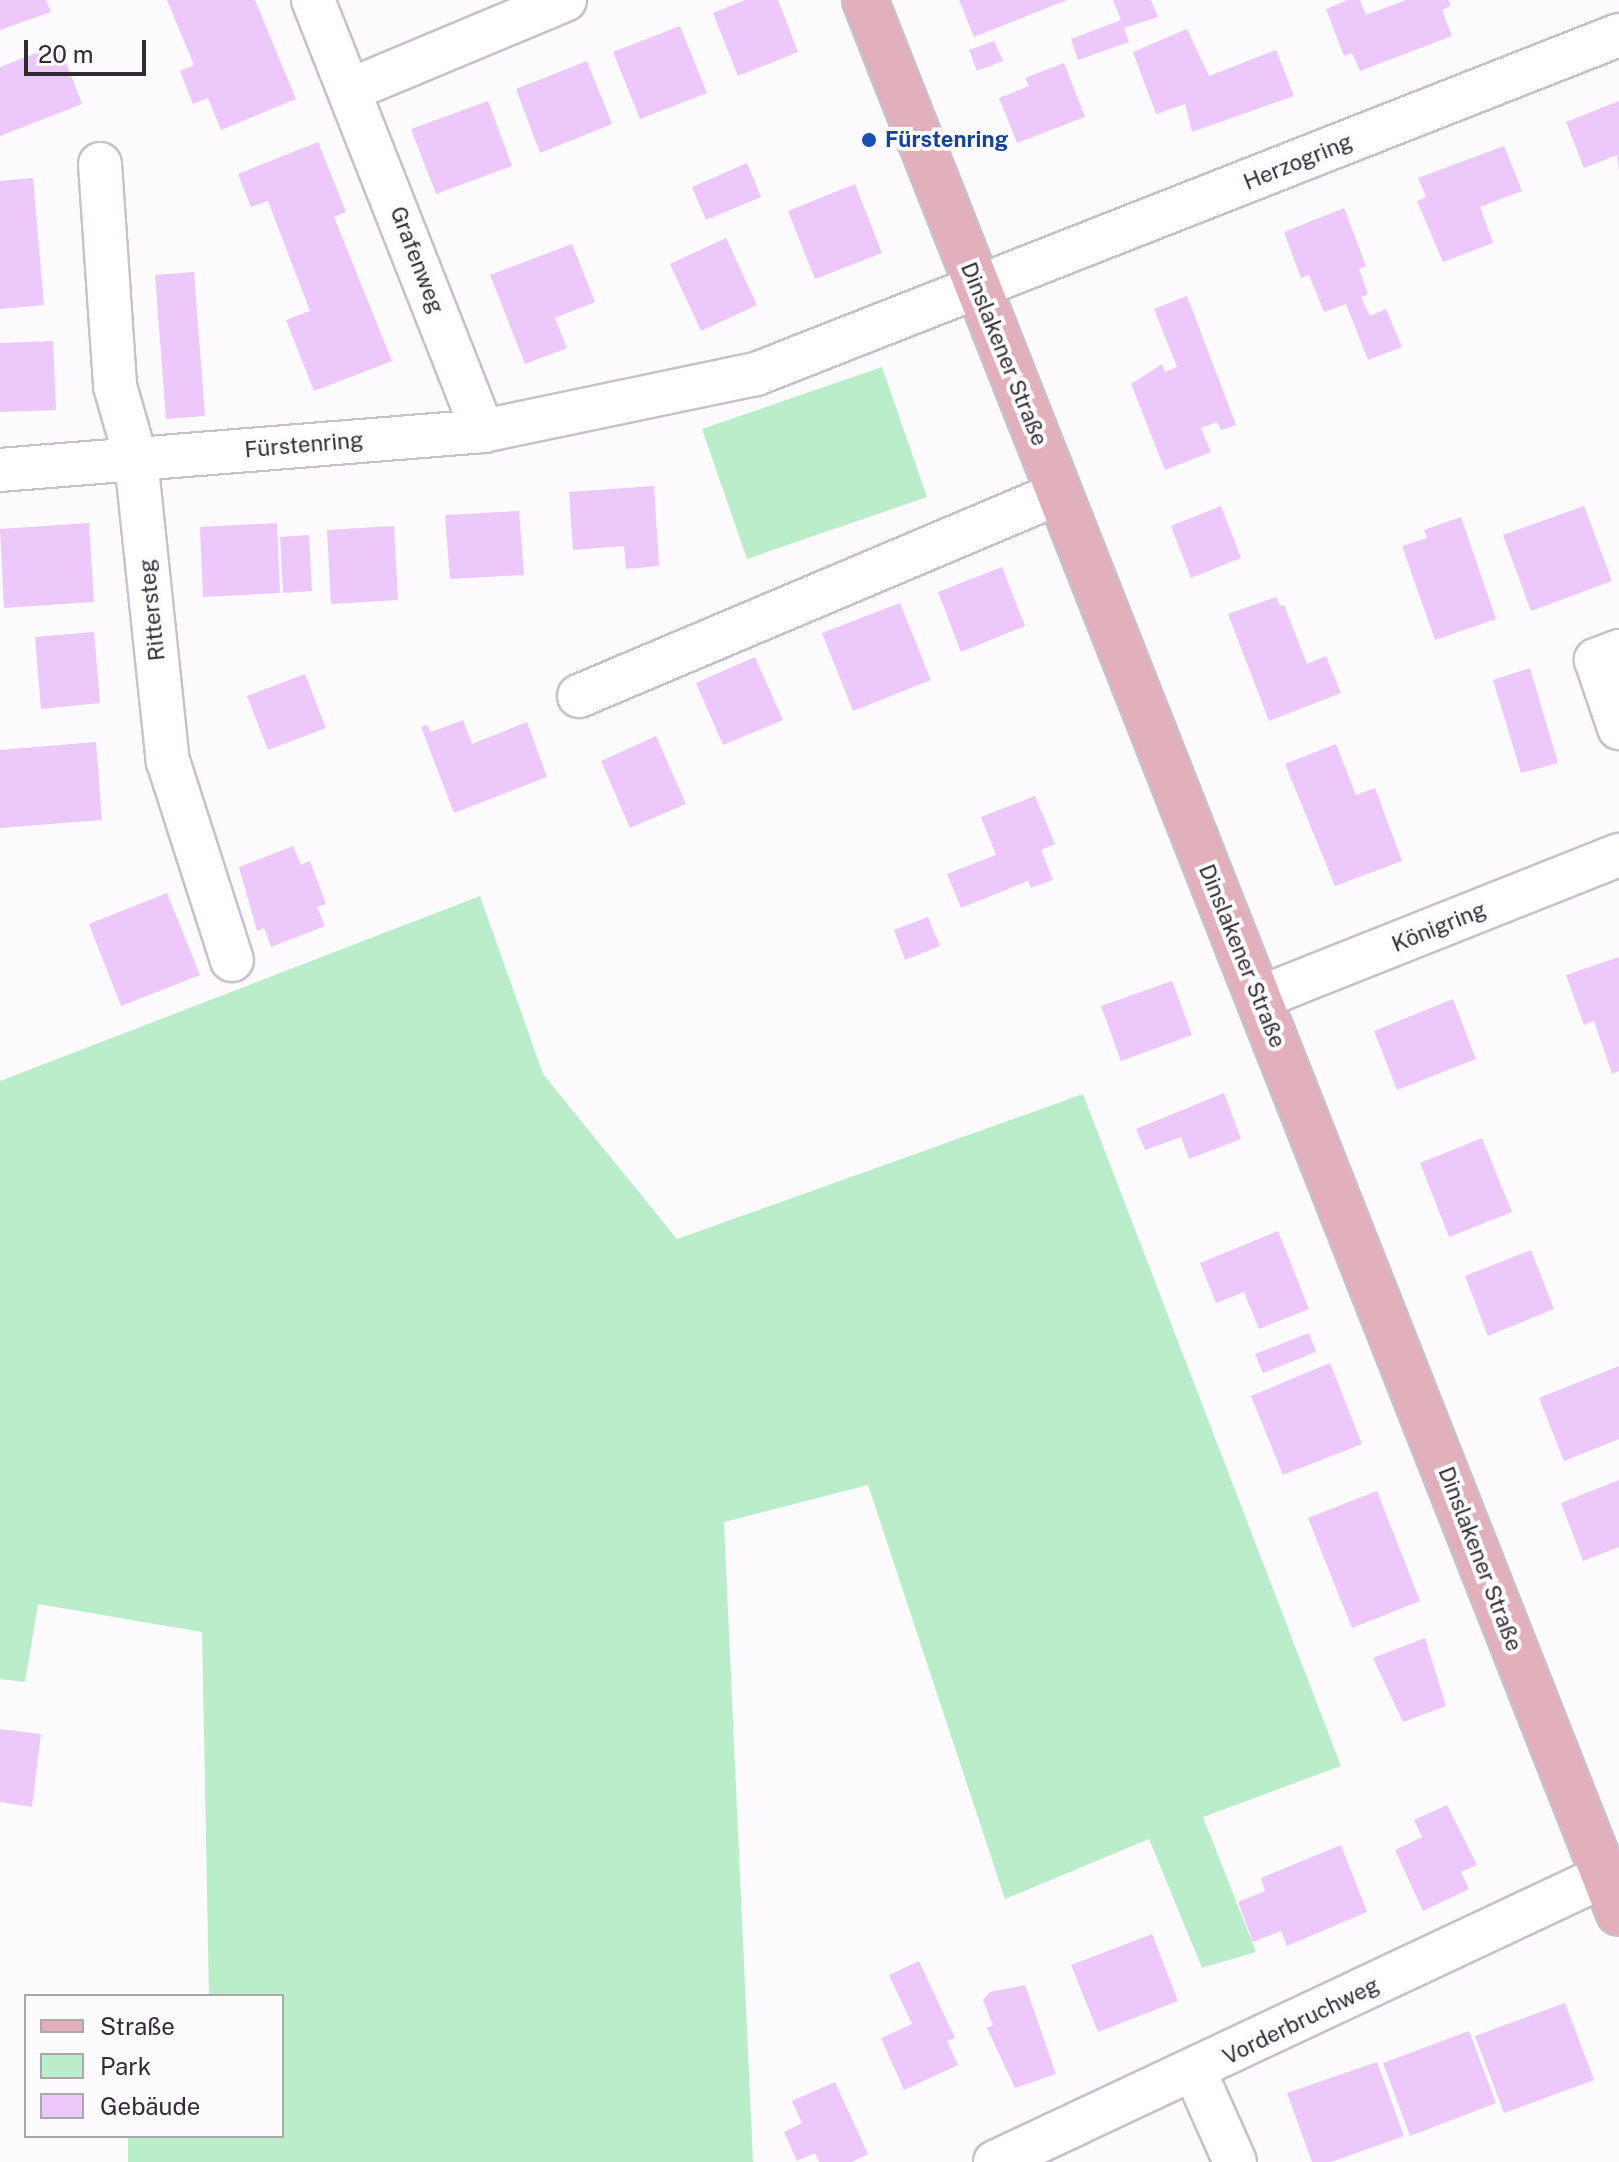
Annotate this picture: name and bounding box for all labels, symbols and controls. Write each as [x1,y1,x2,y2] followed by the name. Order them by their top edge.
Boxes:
[28,24,150,74] scale bar
[38,40,94,68] text: 20 m
[885,127,1008,153] place label: Fürstenring
[1240,128,1356,196] street label: Herzogring
[860,131,878,149] marker: Fürstenring
[385,203,449,317] street label: Grafenweg
[955,258,1053,450] street label: Dinslakener Straße
[243,427,365,463] street label: Fürstenring
[134,558,170,662] street label: Rittersteg
[1193,860,1291,1052] street label: Dinslakener Straße
[1388,896,1490,958] street label: Königring
[1433,1463,1527,1655] street label: Dinslakener Straße
[1219,1972,1383,2070] street label: Vorderbruchweg
[24,1994,284,2138] legend
[100,2012,175,2040] text: Straße
[100,2052,151,2080] text: Park
[100,2092,200,2120] text: Gebäude

